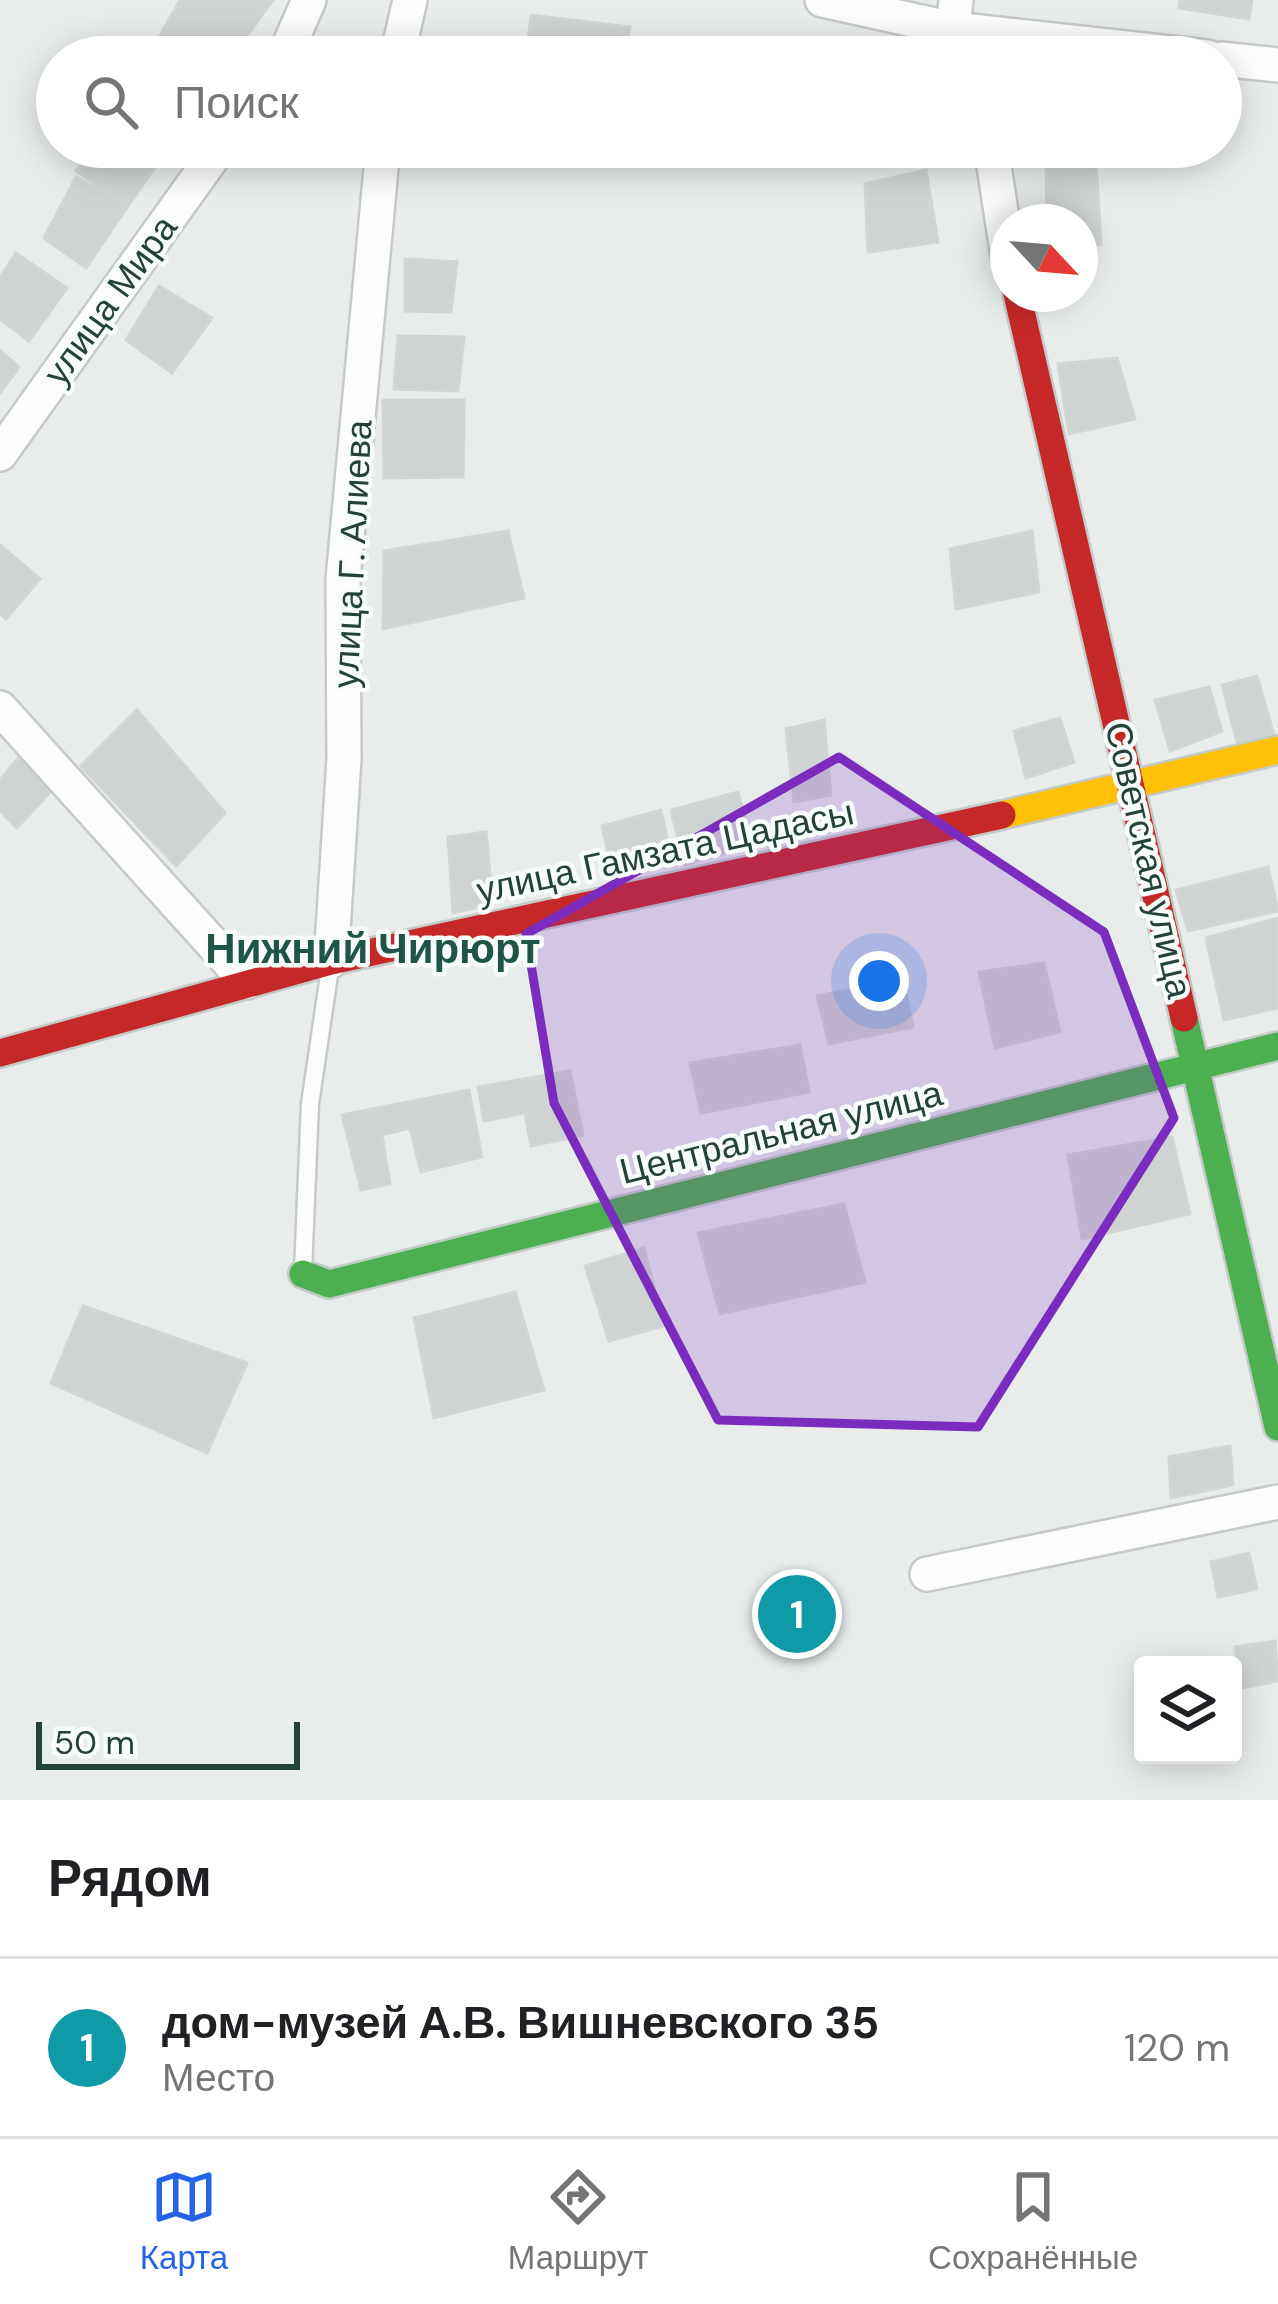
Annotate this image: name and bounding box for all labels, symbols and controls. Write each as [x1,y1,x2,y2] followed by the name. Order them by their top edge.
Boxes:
[36,36,1242,168] search box
[78,69,144,135] icon: search
[174,73,299,132] text: Поиск
[990,204,1098,312] north arrow
[33,205,188,394] street label: улица Мира
[322,418,383,689] street label: улица Г. Алиева
[1094,717,1204,1004] street label: Советская улица
[472,788,858,914] street label: улица Гамзата Цадасы
[205,921,541,976] district label: Нижний Чирюрт
[849,951,909,1011] your location
[615,1069,948,1195] street label: Центральная улица
[758,1569,836,1659] pin: 1
[1134,1656,1242,1764] map controls
[1134,1656,1242,1764] button: layers
[36,1716,300,1769] scale bar
[54,1721,135,1764] text: 50 m
[48,1845,212,1912] text: Рядом
[162,1993,879,2052] text: дом-музей А.В. Вишневского 35
[80,2022,94,2073] text: 1
[1124,2022,1230,2073] text: 120 m
[162,2052,275,2103] text: Место
[140,2164,228,2279] tab: Карта
[508,2164,648,2279] tab: Маршрут
[928,2164,1138,2279] tab: Сохранённые

